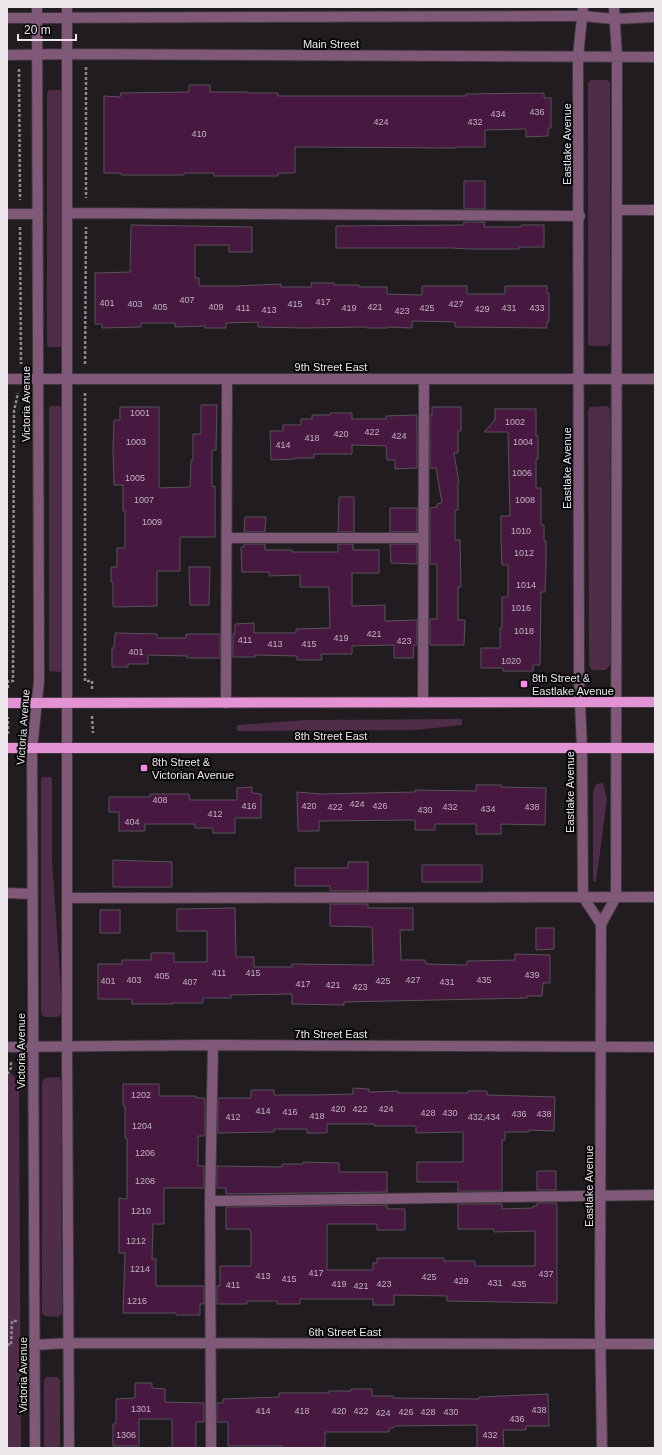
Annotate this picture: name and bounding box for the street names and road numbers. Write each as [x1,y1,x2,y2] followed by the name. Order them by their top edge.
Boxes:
[303,38,359,50] street label: Main Street
[561,103,573,185] street label: Eastlake Avenue
[295,361,367,373] street label: 9th Street East
[20,366,32,442] street label: Victoria Avenue
[561,427,573,509] street label: Eastlake Avenue
[14,689,32,765] street label: Victoria Avenue
[295,730,367,742] street label: 8th Street East
[564,751,576,833] street label: Eastlake Avenue
[15,1013,27,1089] street label: Victoria Avenue
[295,1028,367,1040] street label: 7th Street East
[583,1145,595,1227] street label: Eastlake Avenue
[309,1326,381,1338] street label: 6th Street East
[17,1337,29,1413] street label: Victoria Avenue

